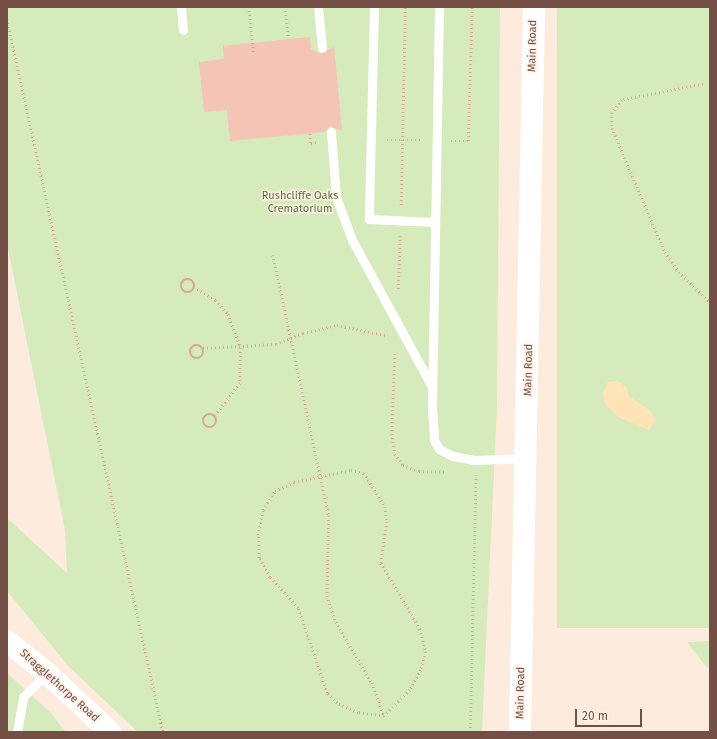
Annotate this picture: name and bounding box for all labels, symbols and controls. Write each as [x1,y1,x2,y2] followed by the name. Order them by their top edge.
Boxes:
[526,20,540,72] street label: Main Road
[262,190,338,216] park label: Rushcliffe Oaks Crematorium
[522,344,536,396] street label: Main Road
[17,647,101,725] street label: Stragglethorpe Road
[514,667,528,719] street label: Main Road
[577,701,644,727] scale bar
[582,709,608,723] text: 20 m

